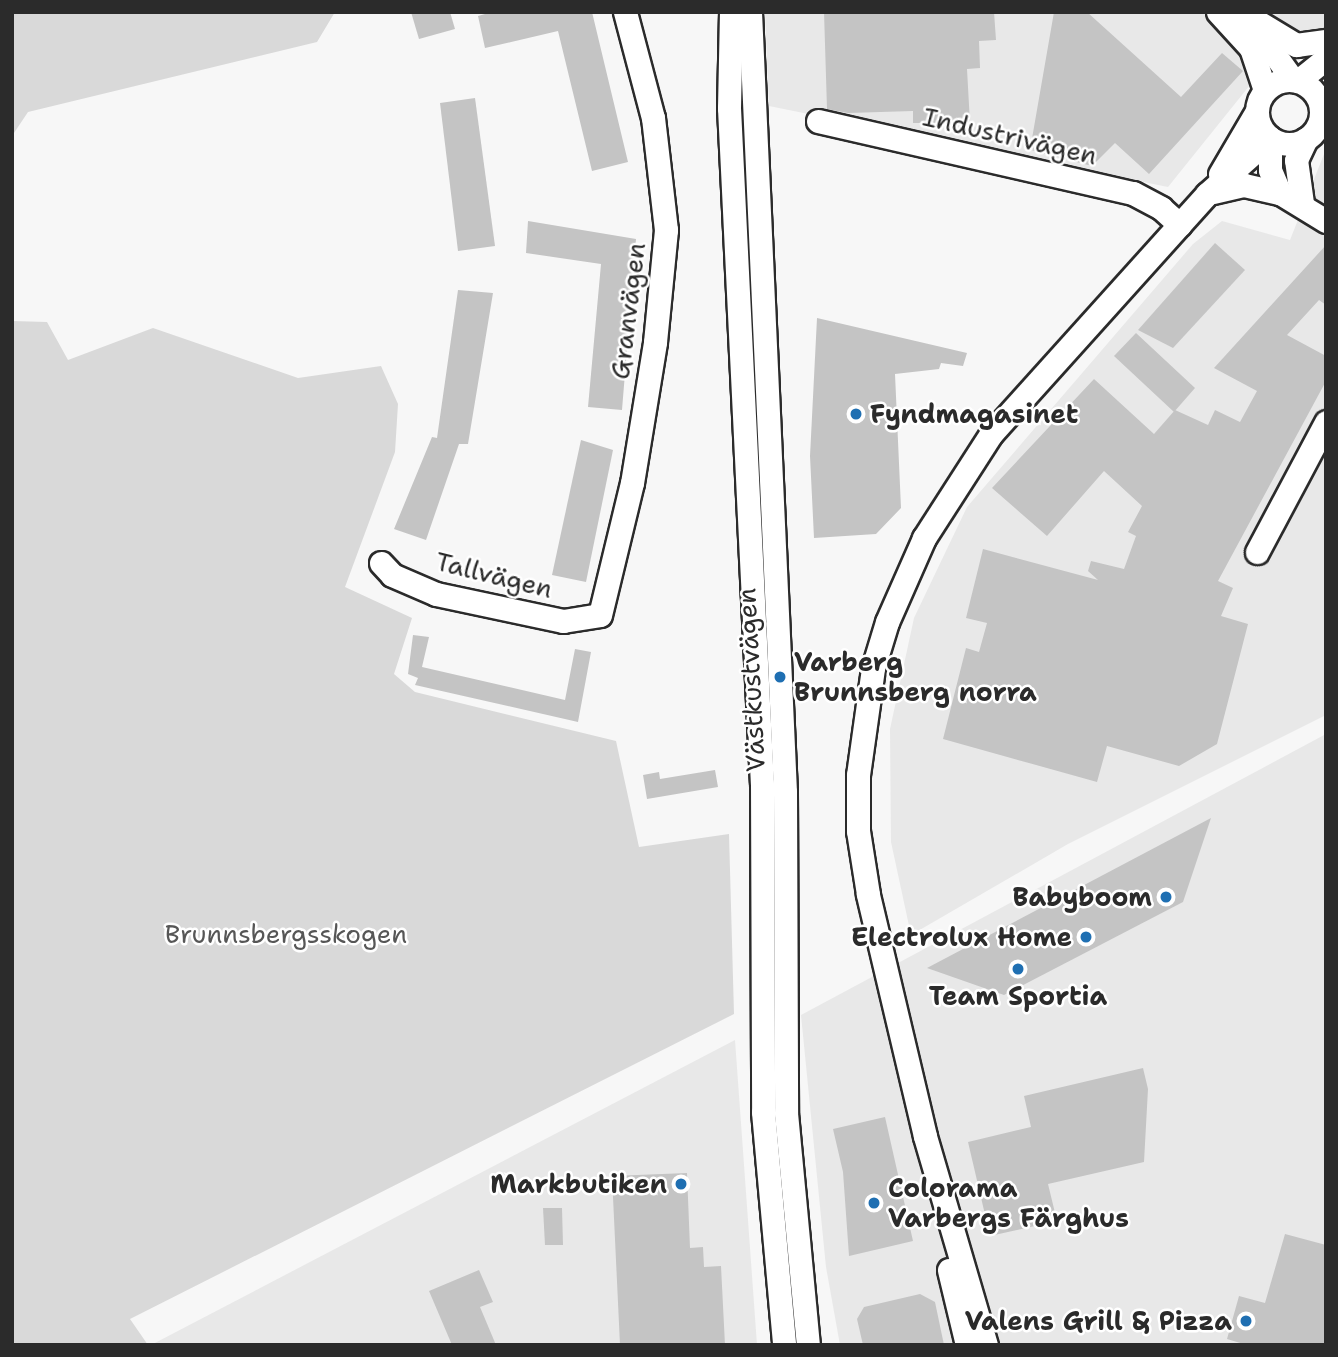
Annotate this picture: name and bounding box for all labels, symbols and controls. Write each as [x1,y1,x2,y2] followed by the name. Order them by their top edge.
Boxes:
[920,101,1100,171] street label: Industrivägen
[604,241,652,381] street label: Granvägen
[870,398,1078,430] place label: Fyndmagasinet
[848,406,864,422] marker: Fyndmagasinet
[432,545,556,605] street label: Tallvägen
[731,587,771,773] street label: Västkustvägen
[794,646,1037,708] place label: Varberg Brunnsberg norra
[772,669,788,685] marker: Varberg Brunnsberg norra
[1012,881,1152,913] place label: Babyboom
[1158,889,1174,905] marker: Babyboom
[165,918,407,950] park label: Brunnsbergsskogen
[851,921,1072,953] place label: Electrolux Home
[1078,929,1094,945] marker: Electrolux Home
[1010,961,1026,977] marker: Team Sportia
[929,980,1107,1012] place label: Team Sportia
[490,1168,667,1200] place label: Markbutiken
[888,1172,1129,1234] place label: Colorama Varbergs Färghus
[673,1176,689,1192] marker: Markbutiken
[866,1195,882,1211] marker: Colorama Varbergs Färghus
[965,1305,1232,1337] place label: Valens Grill & Pizza
[1238,1313,1254,1329] marker: Valens Grill & Pizza

